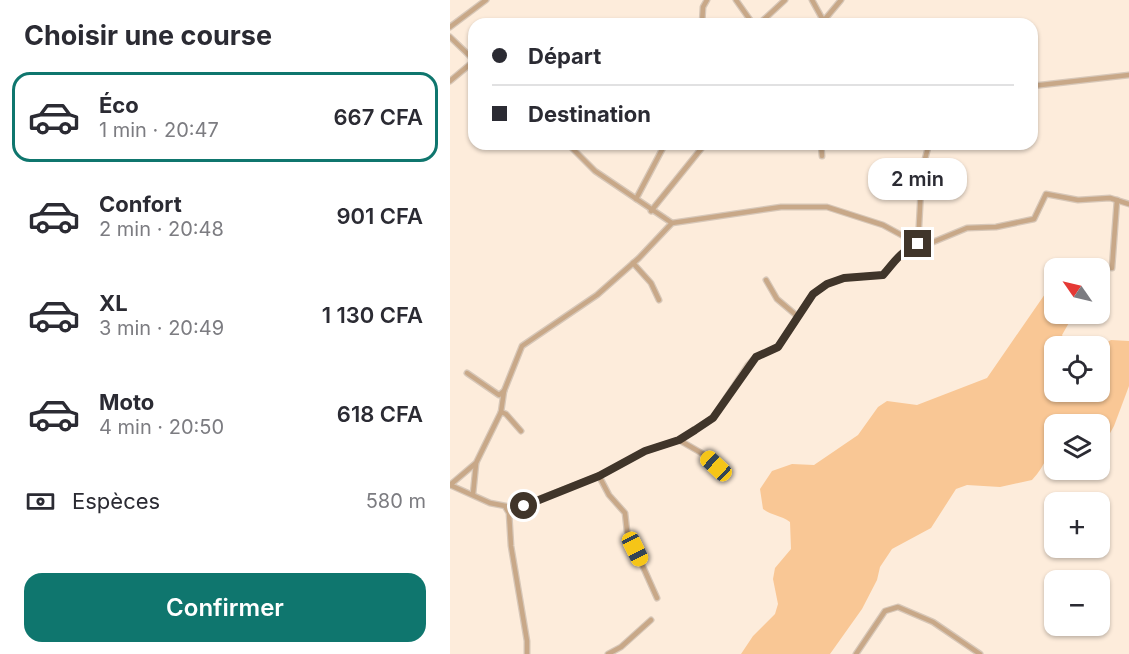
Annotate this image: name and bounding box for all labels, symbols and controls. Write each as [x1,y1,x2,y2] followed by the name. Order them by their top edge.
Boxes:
[24,19,272,52] text: Choisir une course
[528,43,601,69] text: Départ
[27,90,81,144] icon: car
[99,92,139,118] text: Éco
[528,101,651,127] text: Destination
[333,104,423,130] text: 667 CFA
[99,118,219,142] text: 1 min · 20:47
[868,157,968,199] callout: 2 min
[891,167,944,191] text: 2 min
[27,189,81,243] icon: car
[99,191,182,217] text: Confort
[336,203,423,229] text: 901 CFA
[99,217,224,241] text: 2 min · 20:48
[904,230,931,257] route end
[1044,258,1110,324] north arrow
[1044,258,1110,636] map controls
[27,288,81,342] icon: car
[99,290,128,316] text: XL
[322,302,423,328] text: 1 130 CFA
[99,316,224,340] text: 3 min · 20:49
[1044,336,1110,402] button: locate
[27,387,81,441] icon: car
[99,389,154,415] text: Moto
[337,401,423,427] text: 618 CFA
[1044,414,1110,480] button: layers
[99,415,224,439] text: 4 min · 20:50
[697,447,735,485] car
[24,485,57,518] icon: cash
[72,488,160,514] text: Espèces
[366,489,426,513] text: 580 m
[510,492,537,519] route start
[1044,492,1110,558] button: +
[619,529,651,569] car
[1044,570,1110,636] button: −
[24,573,426,642] button: Confirmer

